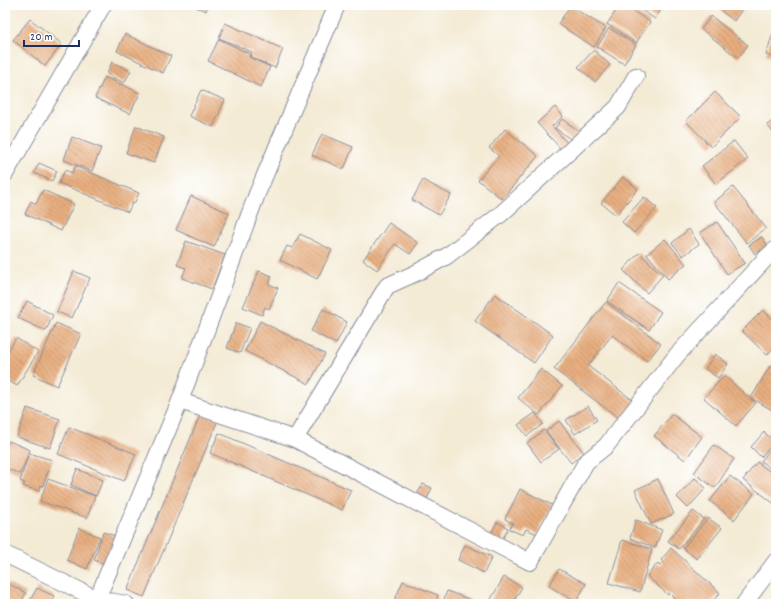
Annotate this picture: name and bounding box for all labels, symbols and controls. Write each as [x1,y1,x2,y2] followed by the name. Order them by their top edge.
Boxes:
[24,22,79,48] scale bar
[30,29,53,46] text: 20 m

